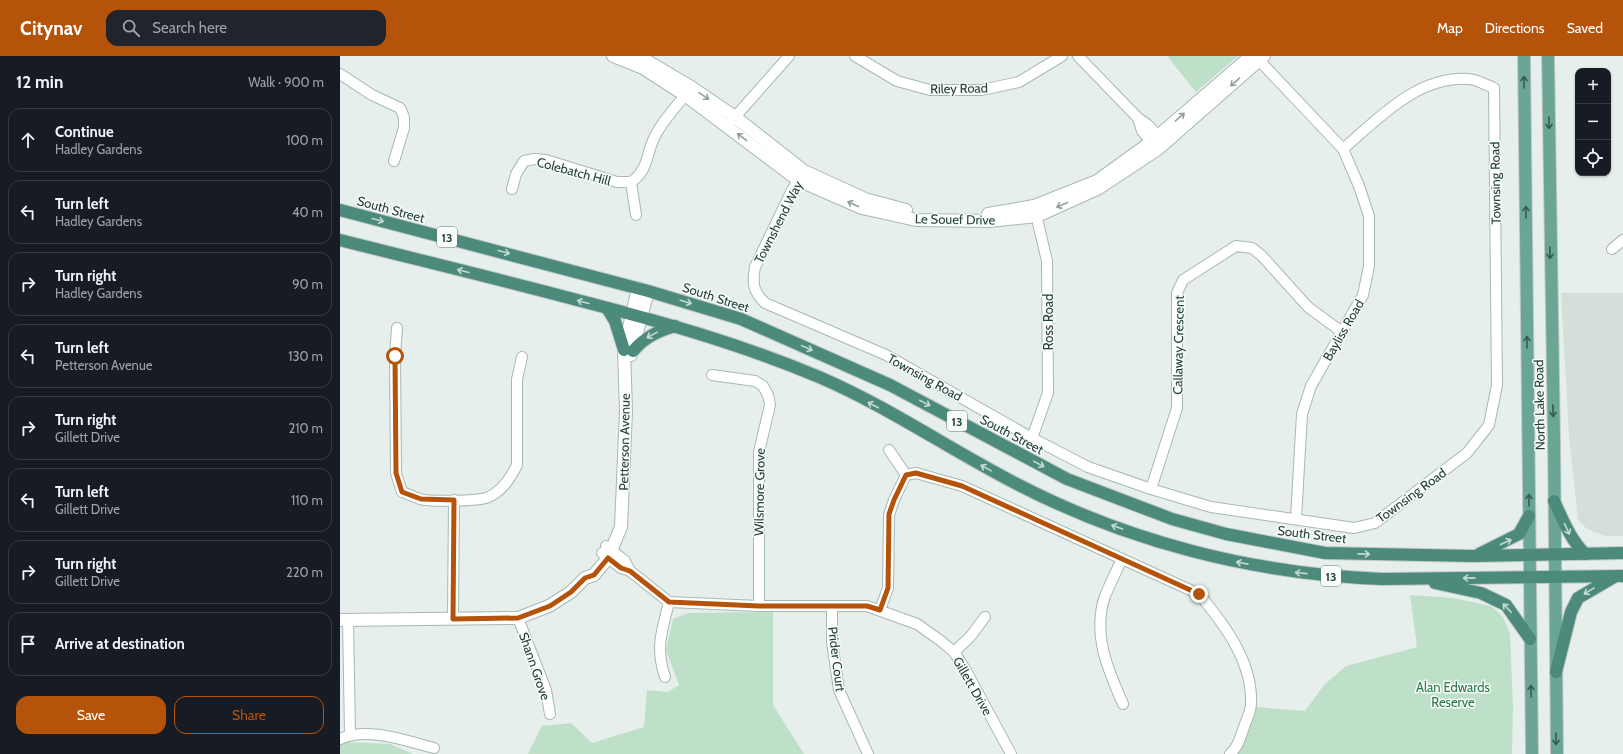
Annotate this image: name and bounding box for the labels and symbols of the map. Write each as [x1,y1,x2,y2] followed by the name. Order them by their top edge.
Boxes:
[1520,76,1528,89] one-way arrow
[1230,77,1240,86] one-way arrow
[930,79,988,97] street label: Riley Road
[699,92,710,100] one-way arrow
[1175,113,1186,122] one-way arrow
[1545,116,1553,129] one-way arrow
[737,133,748,142] one-way arrow
[1486,142,1504,224] street label: Townsing Road
[535,153,613,189] street label: Colebatch Hill
[750,178,806,266] street label: Townshend Way
[355,192,427,226] street label: South Street
[847,199,859,207] one-way arrow
[1056,202,1068,209] one-way arrow
[1522,206,1530,219] one-way arrow
[915,210,996,228] street label: Le Souef Drive
[371,216,384,224] one-way arrow
[437,227,457,247] road number: 13
[1546,246,1554,259] one-way arrow
[497,249,510,257] one-way arrow
[456,267,469,274] one-way arrow
[681,279,752,316] street label: South Street
[1040,294,1056,350] street label: Ross Road
[1169,295,1187,395] street label: Callaway Crescent
[577,297,590,305] one-way arrow
[1319,297,1367,363] street label: Bayliss Road
[679,299,692,306] one-way arrow
[646,331,658,339] one-way arrow
[1523,336,1531,349] one-way arrow
[800,345,812,353] one-way arrow
[386,347,404,365] route start
[885,350,965,404] street label: Townsing Road
[1530,360,1548,450] street label: North Lake Road
[615,393,633,491] street label: Petterson Avenue
[867,400,879,408] one-way arrow
[918,400,930,408] one-way arrow
[1550,404,1557,417] one-way arrow
[947,411,967,431] road number: 13
[978,411,1047,458] street label: South Street
[750,447,768,536] street label: Wilsmore Grove
[1033,461,1045,468] one-way arrow
[980,463,992,471] one-way arrow
[1373,464,1449,526] street label: Townsing Road
[1525,494,1533,507] one-way arrow
[1277,522,1348,546] street label: South Street
[1112,523,1124,531] one-way arrow
[1564,523,1571,535] one-way arrow
[1499,537,1511,545] one-way arrow
[1357,550,1370,557] one-way arrow
[1236,559,1249,567] one-way arrow
[1321,566,1341,586] road number: 13
[1295,569,1308,577] one-way arrow
[1463,574,1476,582] one-way arrow
[1190,585,1208,603] route end
[1583,587,1595,595] one-way arrow
[1502,603,1512,612] one-way arrow
[825,626,849,693] street label: Prider Court
[516,630,554,702] street label: Shann Grove
[950,654,996,718] street label: Gillett Drive
[1416,679,1491,710] park label: Alan Edwards Reserve
[1527,685,1535,698] one-way arrow
[1553,732,1560,745] one-way arrow

